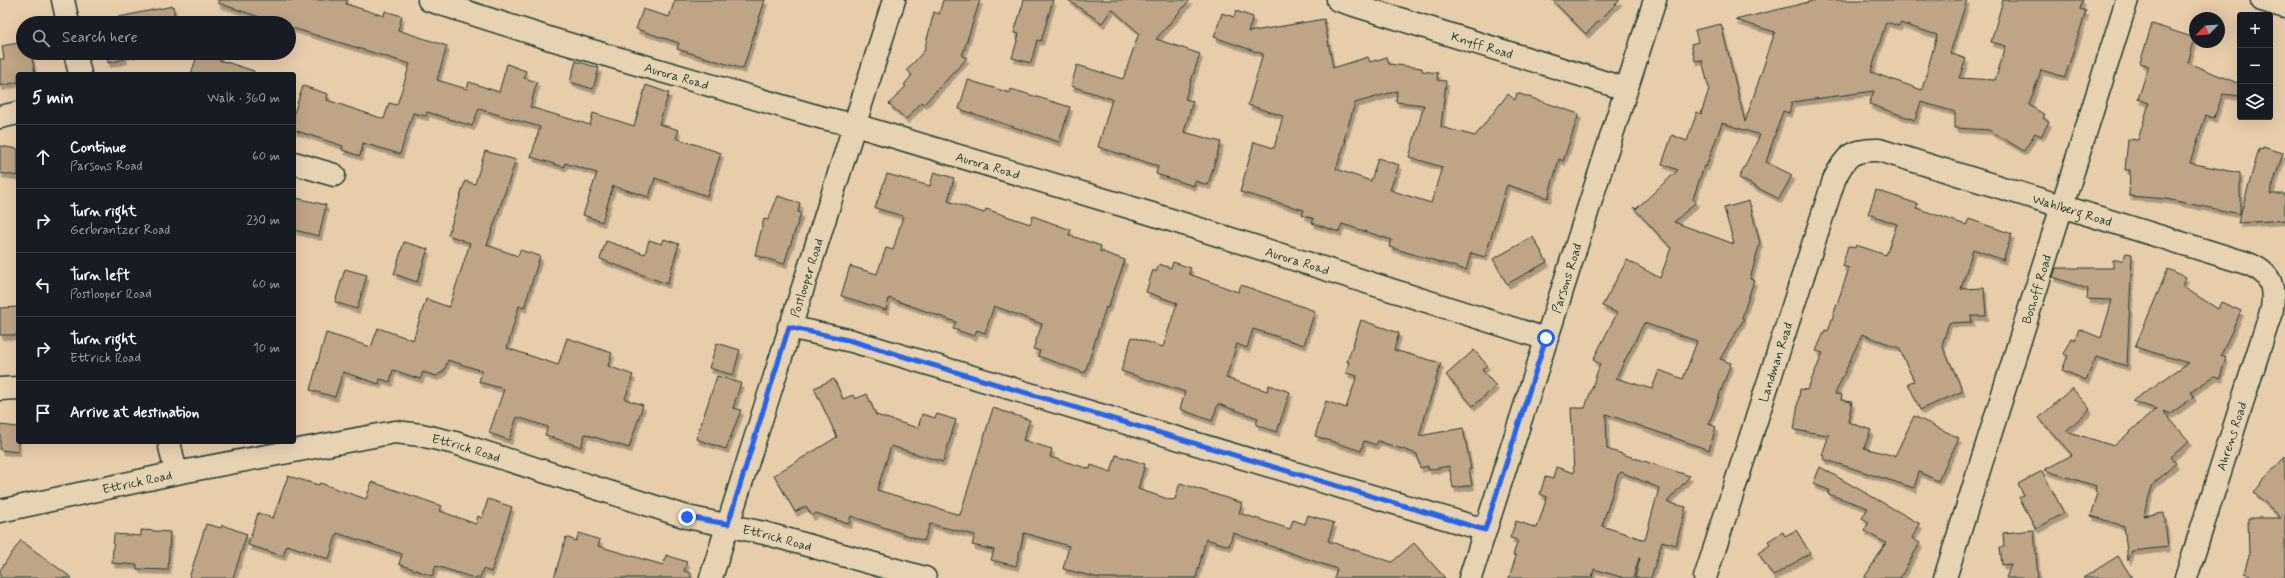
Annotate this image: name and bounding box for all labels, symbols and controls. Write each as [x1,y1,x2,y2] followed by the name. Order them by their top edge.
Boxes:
[2189,12,2225,48] north arrow
[2237,12,2273,120] map controls
[2237,12,2273,48] button: +
[16,16,296,60] search box
[30,27,52,49] icon: search
[62,28,138,48] text: Search here
[1449,28,1515,64] street label: Knyff Road
[2237,48,2273,84] button: −
[642,60,711,94] street label: Aurora Road
[2237,84,2273,120] button: layers
[32,87,74,109] text: 5 min
[207,90,280,107] text: Walk · 360 m
[70,138,126,158] text: Continue
[32,146,54,168] icon: ahead
[252,148,280,165] text: 60 m
[953,149,1022,184] street label: Aurora Road
[70,158,143,175] text: Parsons Road
[2030,191,2114,231] street label: Wahlberg Road
[70,202,137,222] text: Turn right
[32,210,54,232] icon: right
[246,212,280,229] text: 230 m
[70,222,170,239] text: Gerbrantzer Road
[787,236,828,320] street label: Postlooper Road
[1548,241,1587,316] street label: Parsons Road
[1263,244,1331,280] street label: Aurora Road
[2019,253,2056,326] street label: Boshoff Road
[70,266,130,286] text: Turn left
[32,274,54,296] icon: left
[252,276,280,293] text: 60 m
[70,286,152,303] text: Postlooper Road
[1756,320,1797,405] street label: Landman Road
[1537,329,1555,347] route start
[70,330,137,350] text: Turn right
[32,338,54,360] icon: right
[253,340,280,357] text: 10 m
[70,350,141,367] text: Ettrick Road
[2213,400,2252,473] street label: Ahrens Road
[32,402,54,424] icon: arrive
[70,403,199,423] text: Arrive at destination
[430,431,502,467] street label: Ettrick Road
[101,467,174,499] street label: Ettrick Road
[678,508,696,526] route end
[741,522,813,556] street label: Ettrick Road

